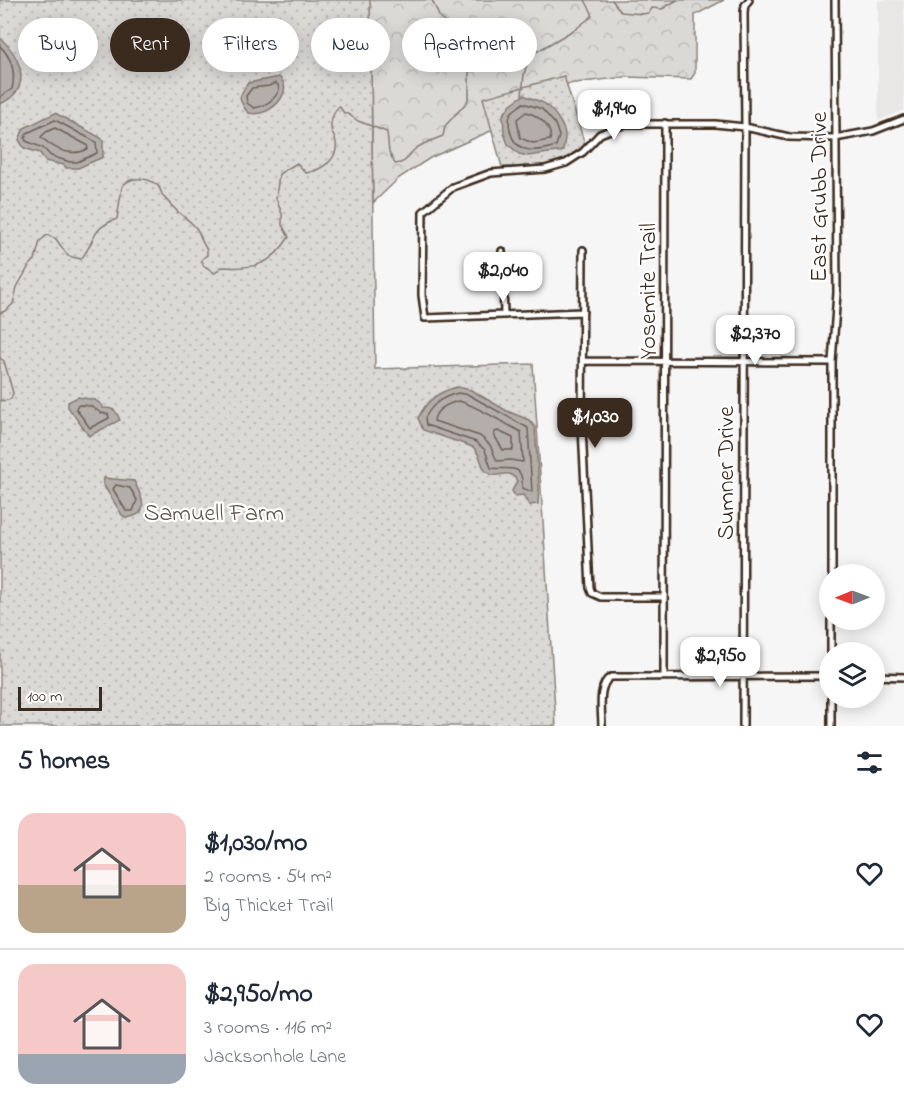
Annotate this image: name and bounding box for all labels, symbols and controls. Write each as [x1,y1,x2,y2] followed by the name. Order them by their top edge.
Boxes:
[18,18,98,72] chip: Buy
[110,18,190,72] chip: Rent
[202,18,299,72] chip: Filters
[311,18,390,72] chip: New
[402,18,537,72] chip: Apartment
[565,90,663,141] pin: $1,940
[592,95,636,124] text: $1,940
[803,111,838,282] street label: East Grubb Drive
[632,223,667,359] street label: Yosemite Trail
[454,252,552,303] pin: $2,040
[478,257,529,286] text: $2,040
[706,315,804,366] pin: $2,370
[730,320,780,349] text: $2,370
[546,398,644,449] pin: $1,030
[571,403,619,432] text: $1,030
[710,406,745,540] street label: Sumner Drive
[144,497,284,532] park label: Samuell Farm
[819,564,885,630] north arrow
[819,564,885,708] map controls
[671,637,769,688] pin: $2,950
[694,642,746,671] text: $2,950
[819,642,885,708] button: layers
[18,684,102,712] scale bar
[27,685,62,709] text: 100 m
[18,743,110,781] text: 5 homes
[853,746,886,779] icon: filters
[204,825,307,863] text: $1,030/mo
[66,837,138,909] icon: home
[853,857,886,890] icon: heart
[204,863,332,892] text: 2 rooms · 54 m²
[204,892,333,921] text: Big Thicket Trail
[204,976,313,1014] text: $2,950/mo
[66,988,138,1060] icon: home
[853,1008,886,1041] icon: heart
[204,1014,332,1043] text: 3 rooms · 116 m²
[204,1043,346,1072] text: Jacksonhole Lane

